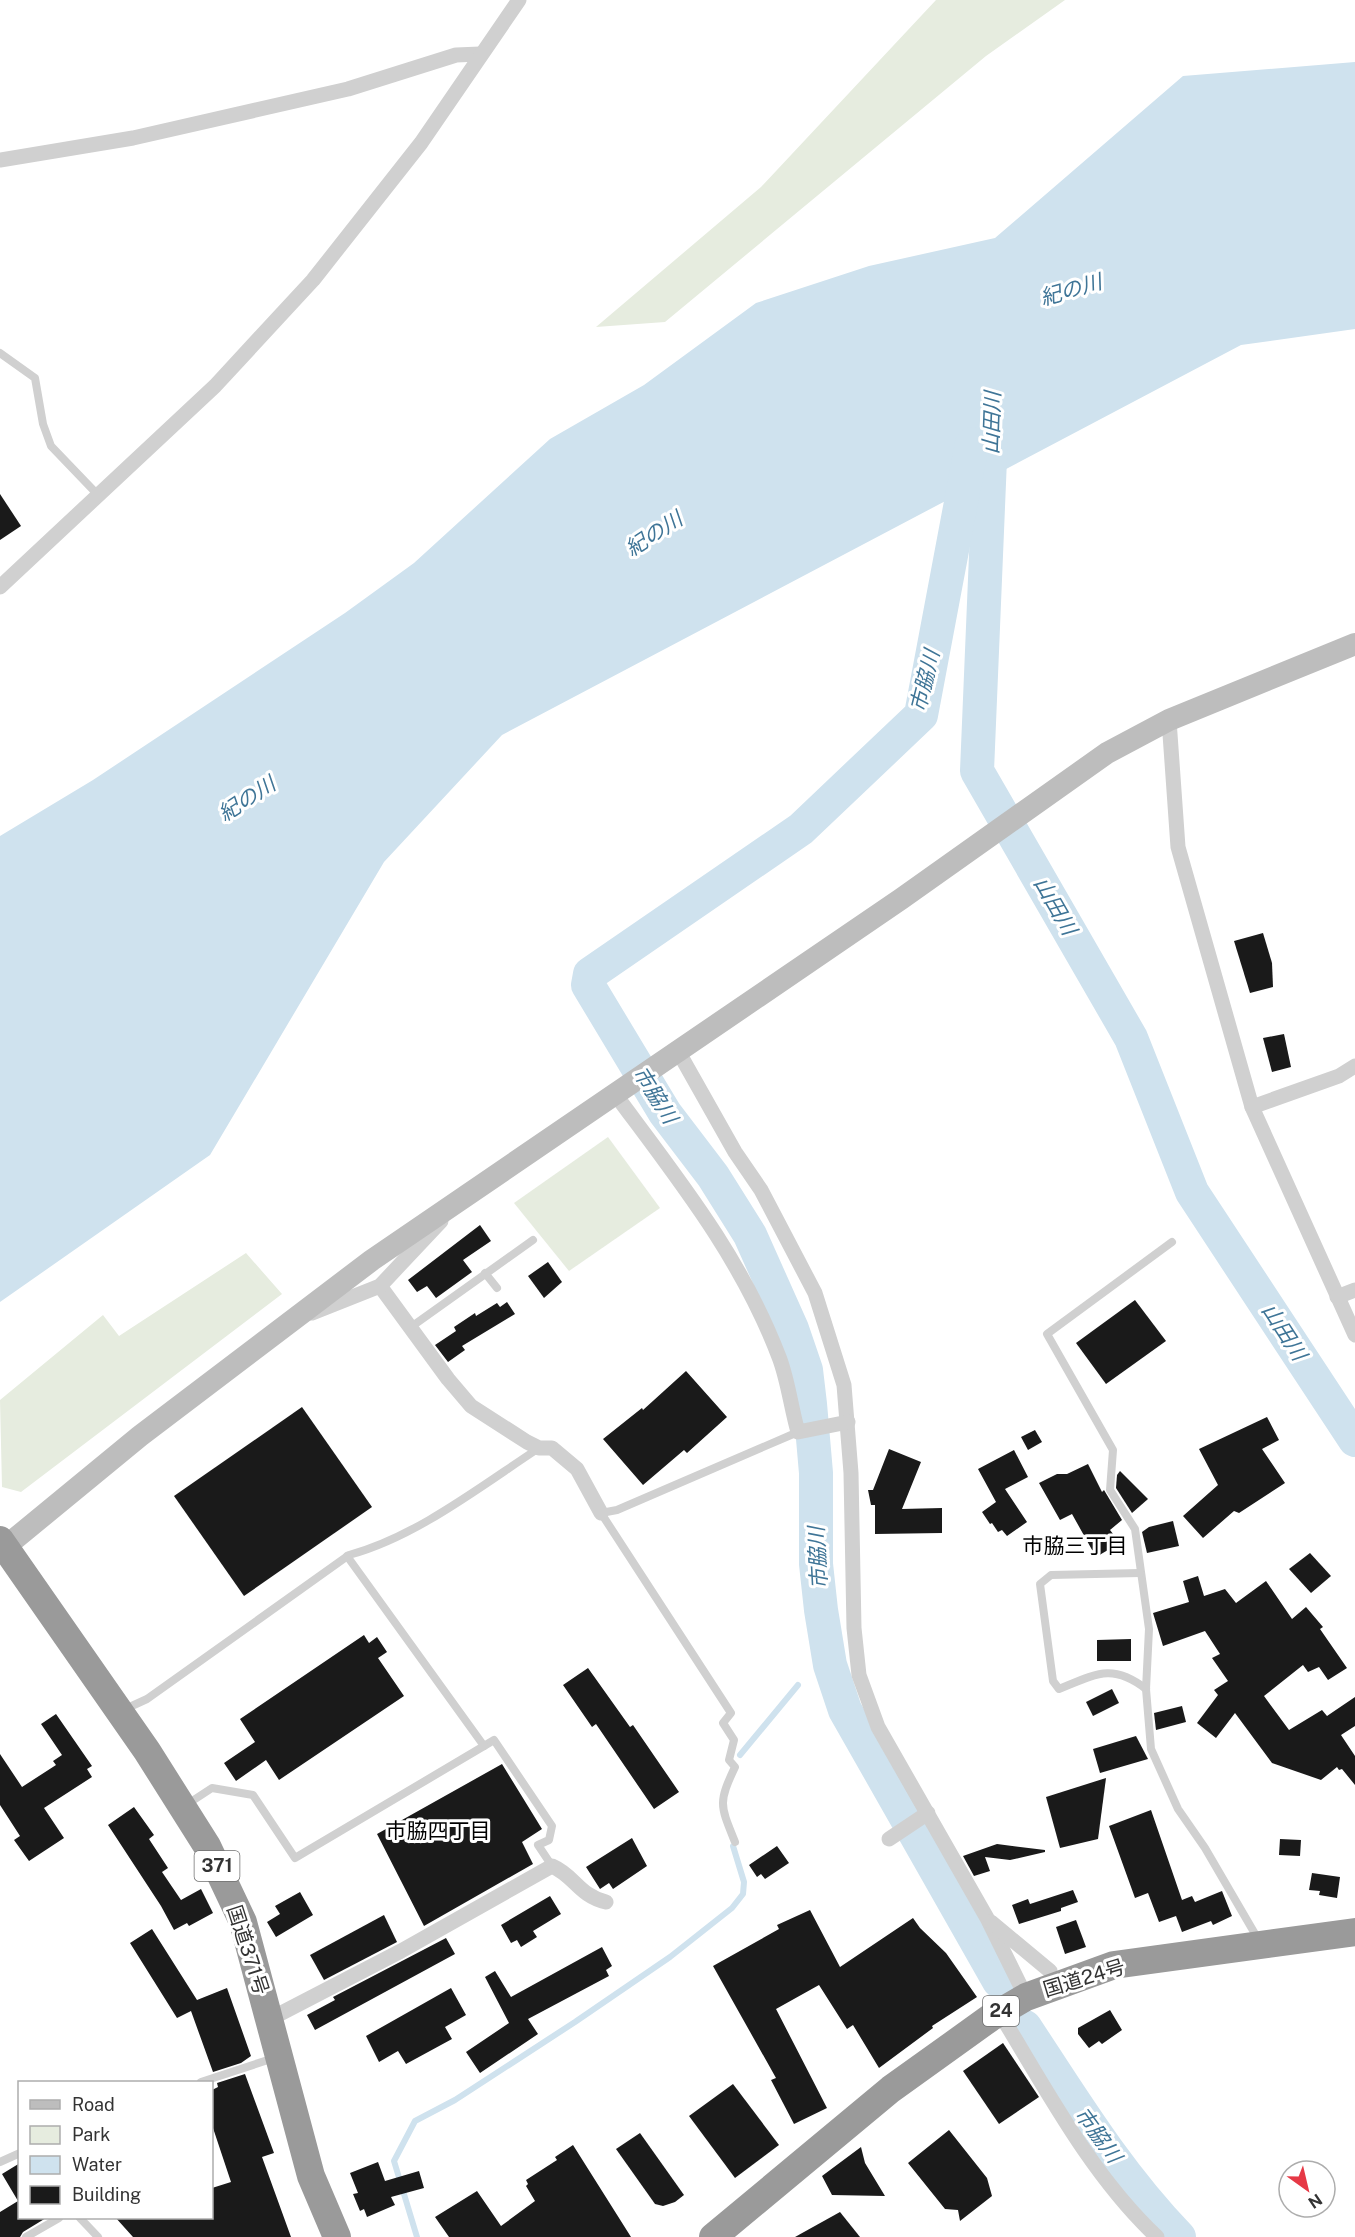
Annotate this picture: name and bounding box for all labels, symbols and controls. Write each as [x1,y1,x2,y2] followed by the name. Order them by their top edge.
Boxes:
[1037,268,1107,310] water label: 紀の川
[978,389,1005,455] water label: 山田川
[621,505,689,561] water label: 紀の川
[905,645,945,714] water label: 市脇川
[214,770,282,826] water label: 紀の川
[1029,872,1083,941] water label: 山田川
[628,1061,684,1130] water label: 市脇川
[1257,1299,1313,1367] water label: 山田川
[803,1524,832,1590] water label: 市脇川
[1023,1533,1128,1558] district label: 市脇三丁目
[386,1818,491,1843] district label: 市脇四丁目
[194,1851,240,1881] road number: 371
[222,1902,274,1998] street label: 国道371号
[1040,1954,1128,2002] street label: 国道24号
[983,1996,1019,2026] road number: 24
[18,2081,213,2219] legend
[72,2094,115,2115] text: Road
[1070,2102,1128,2169] water label: 市脇川
[72,2124,110,2145] text: Park
[72,2154,122,2175] text: Water
[1277,2159,1337,2219] north arrow
[72,2184,141,2205] text: Building
[1305,2190,1326,2212] text: N

